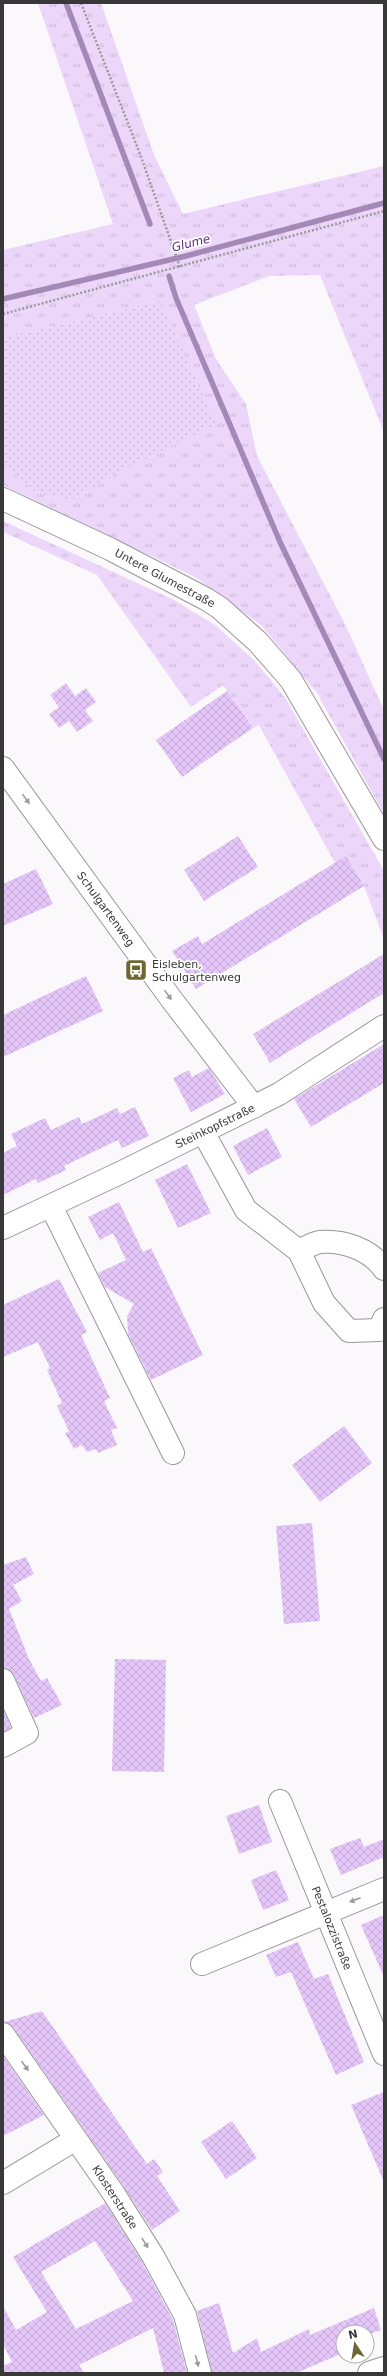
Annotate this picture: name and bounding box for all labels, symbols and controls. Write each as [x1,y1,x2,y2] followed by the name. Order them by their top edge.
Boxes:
[170,231,212,255] water label: Glume
[112,546,217,611] street label: Untere Glumestraße
[22,794,30,805] one-way arrow
[74,869,137,949] street label: Schulgartenweg
[123,957,149,983] bus stop icon: Eisleben, Schulgartenweg
[152,958,241,984] place label: Eisleben, Schulgartenweg
[164,990,172,1000] one-way arrow
[173,1102,257,1151] street label: Steinkopfstraße
[309,1884,354,1972] street label: Pestalozzistraße
[348,1898,360,1904] one-way arrow
[21,2061,29,2071] one-way arrow
[89,2163,140,2232] street label: Klosterstraße
[141,2238,149,2248] one-way arrow
[335,2324,375,2364] north arrow
[347,2327,359,2342] text: N
[194,2356,200,2368] one-way arrow

